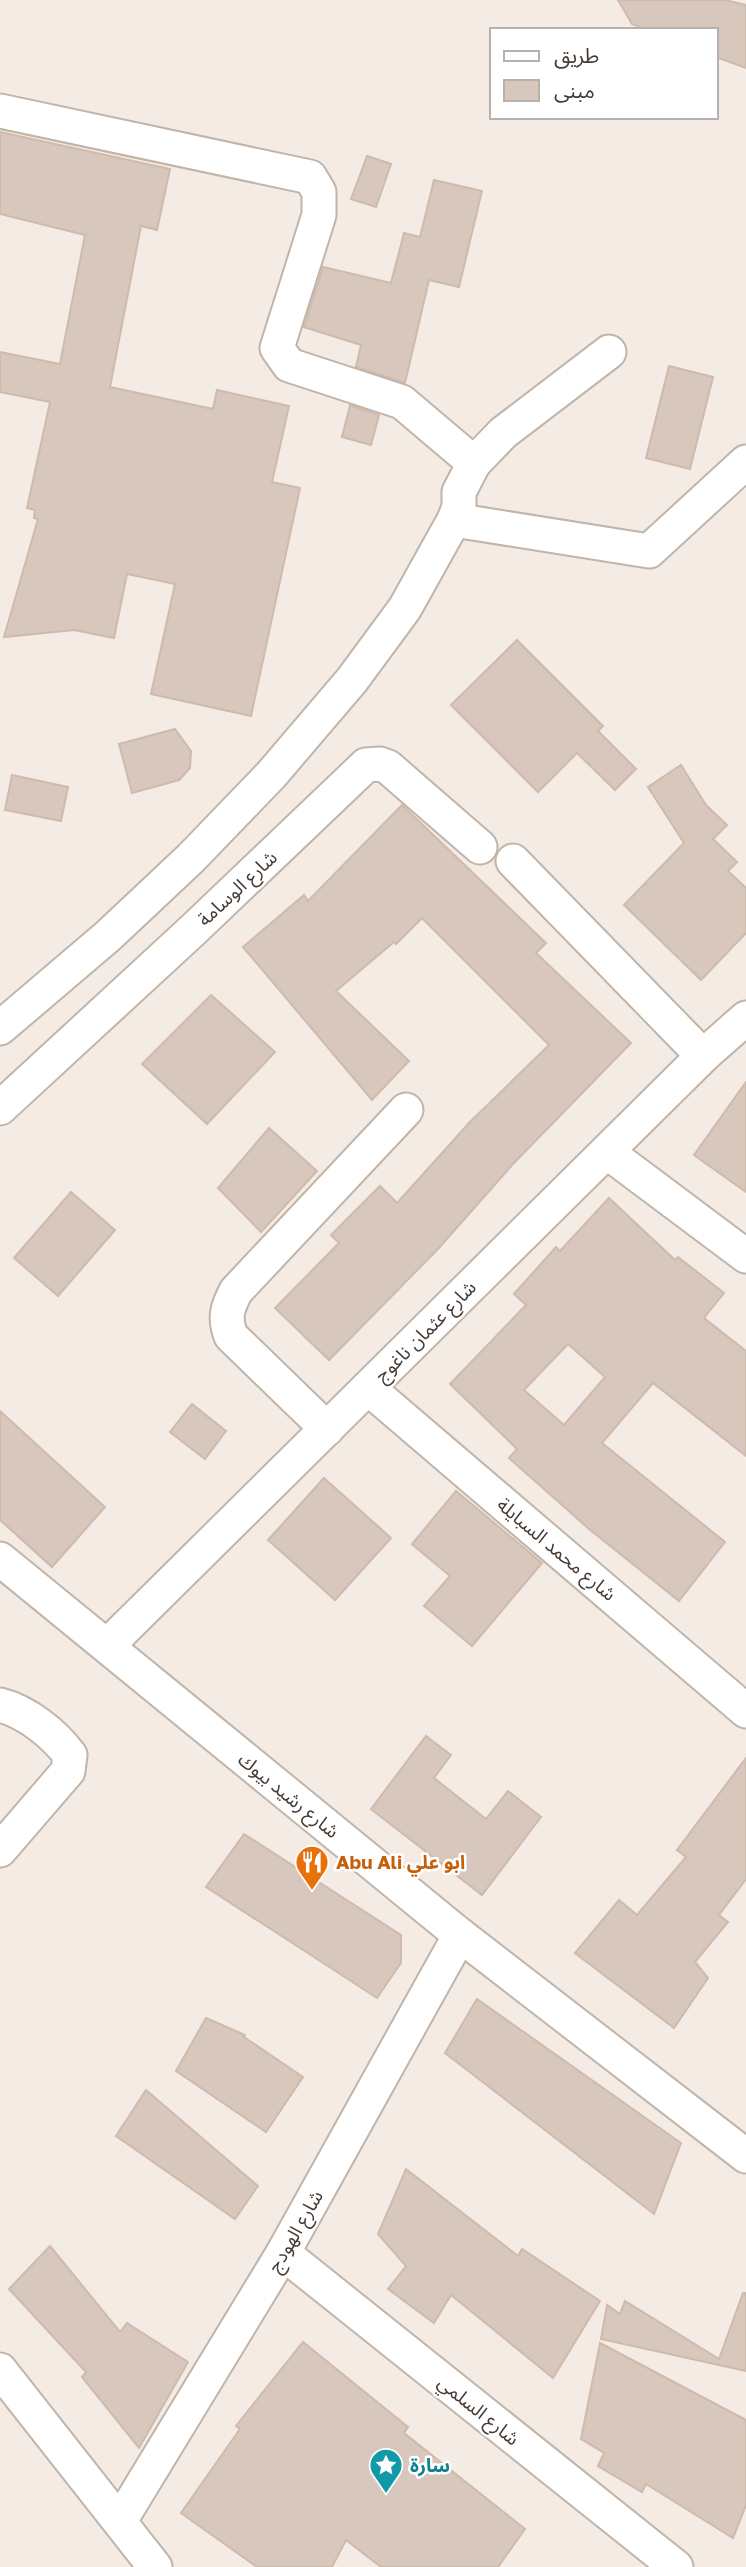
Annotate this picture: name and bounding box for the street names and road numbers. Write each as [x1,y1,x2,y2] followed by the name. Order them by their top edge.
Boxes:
[192,845,283,932] street label: شارع الوسامة
[369,1275,482,1388] street label: شارع عثمان ناغوج
[491,1492,621,1607] street label: شارع محمد السبايلة
[232,1747,344,1845] street label: شارع رشيد بيوك
[262,2186,330,2277] street label: شارع الهودج
[431,2370,525,2453] street label: شارع السلمي

